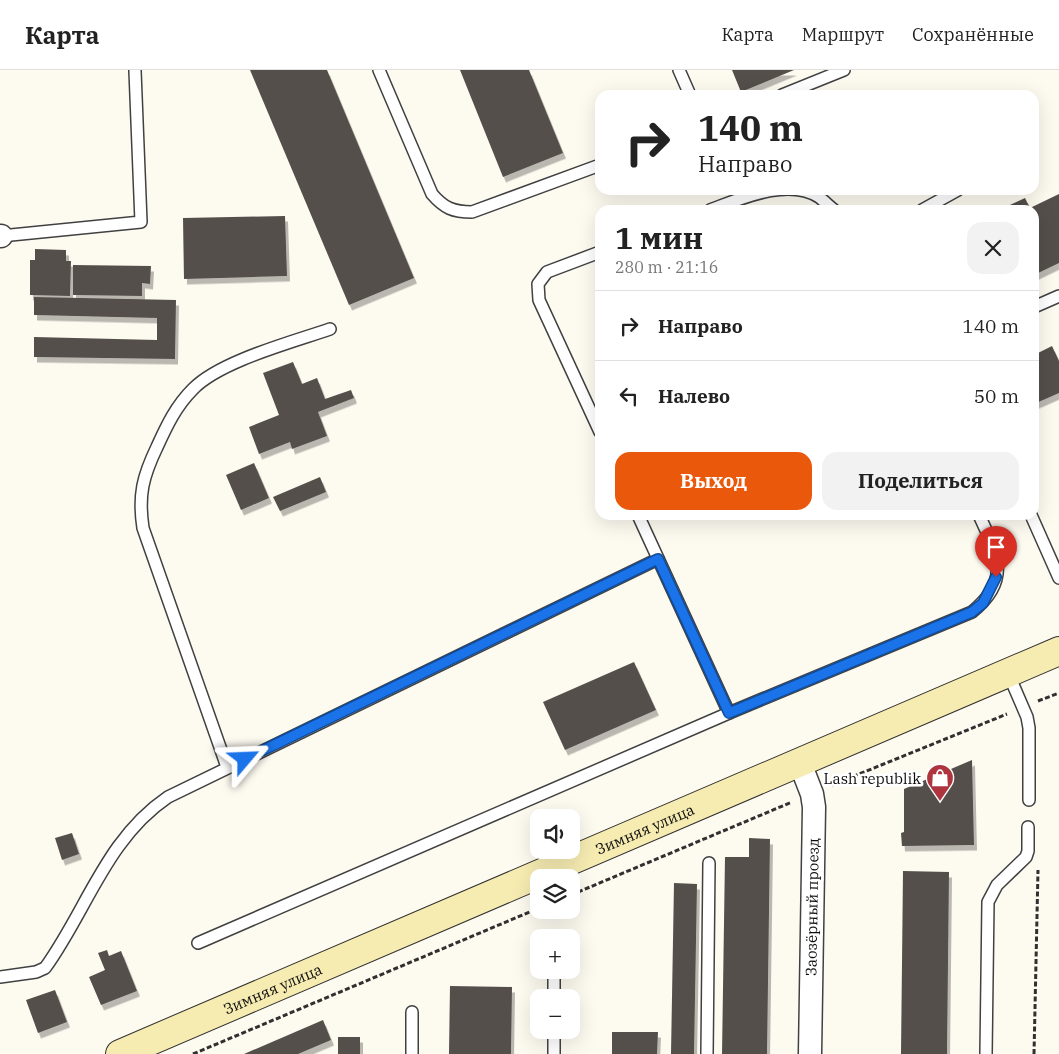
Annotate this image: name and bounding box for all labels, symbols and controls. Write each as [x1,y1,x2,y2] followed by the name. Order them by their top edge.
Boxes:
[25,19,100,51] text: Карта
[721,23,774,46] text: Карта
[802,23,884,46] text: Маршрут
[912,23,1034,46] text: Сохранённые
[698,105,803,151] text: 140 m
[615,110,680,175] icon: right
[698,149,792,178] text: Направо
[615,218,703,257] text: 1 мин
[967,222,1019,274] button: close
[615,257,718,277] text: 280 m · 21:16
[615,312,643,340] icon: right
[658,314,743,338] text: Направо
[962,314,1019,338] text: 140 m
[615,382,643,410] icon: left
[658,384,730,408] text: Налево
[974,384,1019,408] text: 50 m
[615,452,812,510] button: Выход
[822,452,1019,510] button: Поделиться
[975,526,1017,577] pin
[982,533,1010,561] icon: arrive
[218,732,270,784] position arrow
[925,763,955,802] shop icon: Lash republik
[824,769,921,788] place label: Lash republik
[592,799,697,858] street label: Зимняя улица
[530,809,580,1039] map controls
[530,809,580,859] button: sound
[801,838,823,976] street label: Заозёрный проезд
[530,869,580,919] button: layers
[530,929,580,979] button: +
[220,959,325,1018] street label: Зимняя улица
[530,989,580,1039] button: −

